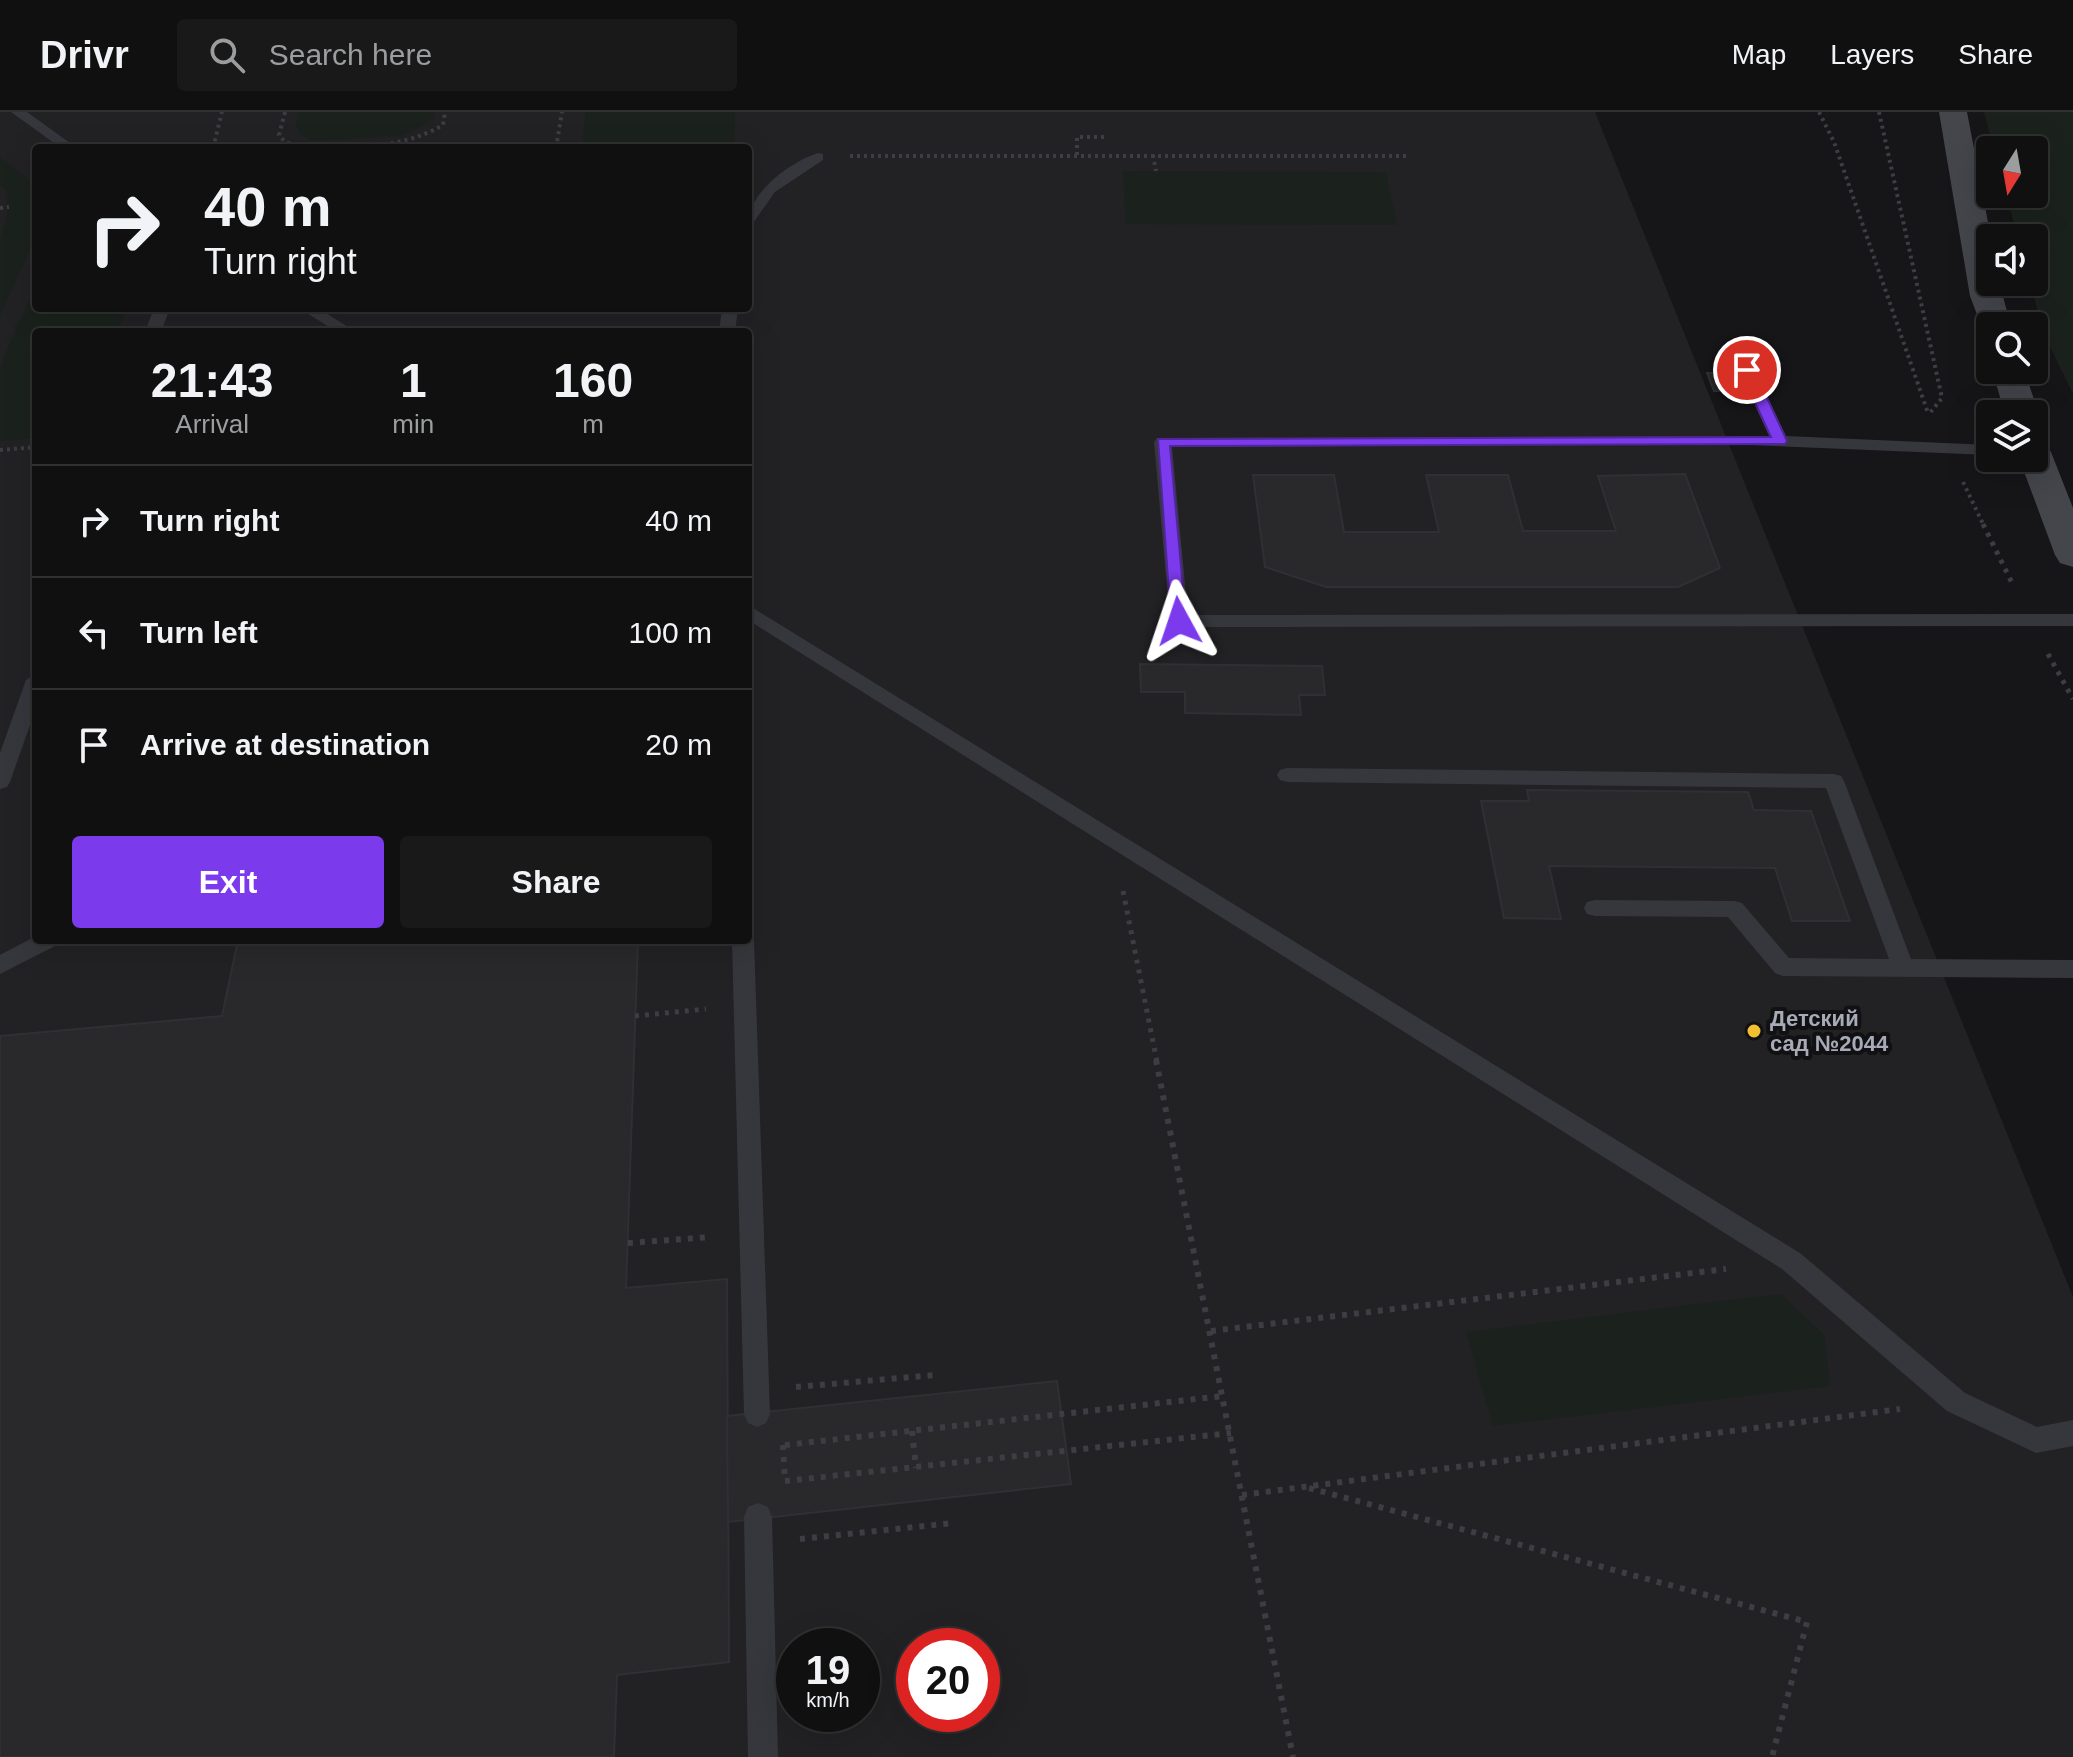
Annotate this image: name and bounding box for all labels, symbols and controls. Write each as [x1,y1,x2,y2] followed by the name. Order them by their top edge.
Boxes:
[177,19,737,91] search box
[205,33,249,77] icon: search
[40,34,129,76] text: Drivr
[269,38,432,71] text: Search here
[1732,39,1786,70] text: Map
[1830,39,1914,70] text: Layers
[1958,39,2033,70] text: Share
[1976,136,2048,208] north arrow
[1976,136,2048,472] map controls
[204,175,332,238] text: 40 m
[72,176,176,280] icon: right
[1976,224,2048,296] button: sound
[204,241,357,282] text: Turn right
[1976,312,2048,384] button: search
[1713,336,1781,404] pin
[1725,348,1769,392] icon: arrive
[151,354,274,407] text: 21:43
[400,354,427,407] text: 1
[553,354,633,407] text: 160
[1976,400,2048,472] button: layers
[175,409,249,439] text: Arrival
[392,409,434,439] text: min
[582,409,604,439] text: m
[72,499,116,543] icon: right
[140,504,279,537] text: Turn right
[645,504,712,537] text: 40 m
[1137,579,1221,663] position arrow
[72,611,116,655] icon: left
[140,616,258,649] text: Turn left
[629,616,712,649] text: 100 m
[72,723,116,767] icon: arrive
[140,728,430,761] text: Arrive at destination
[645,728,712,761] text: 20 m
[72,836,384,928] button: Exit
[400,836,712,928] button: Share
[1770,1006,1889,1056] place label: Детский сад №2044
[1745,1022,1763,1040] marker: Детский сад №2044
[896,1628,1000,1732] speed limit sign: 20
[806,1648,850,1692] text: 19
[806,1689,850,1711] text: km/h

